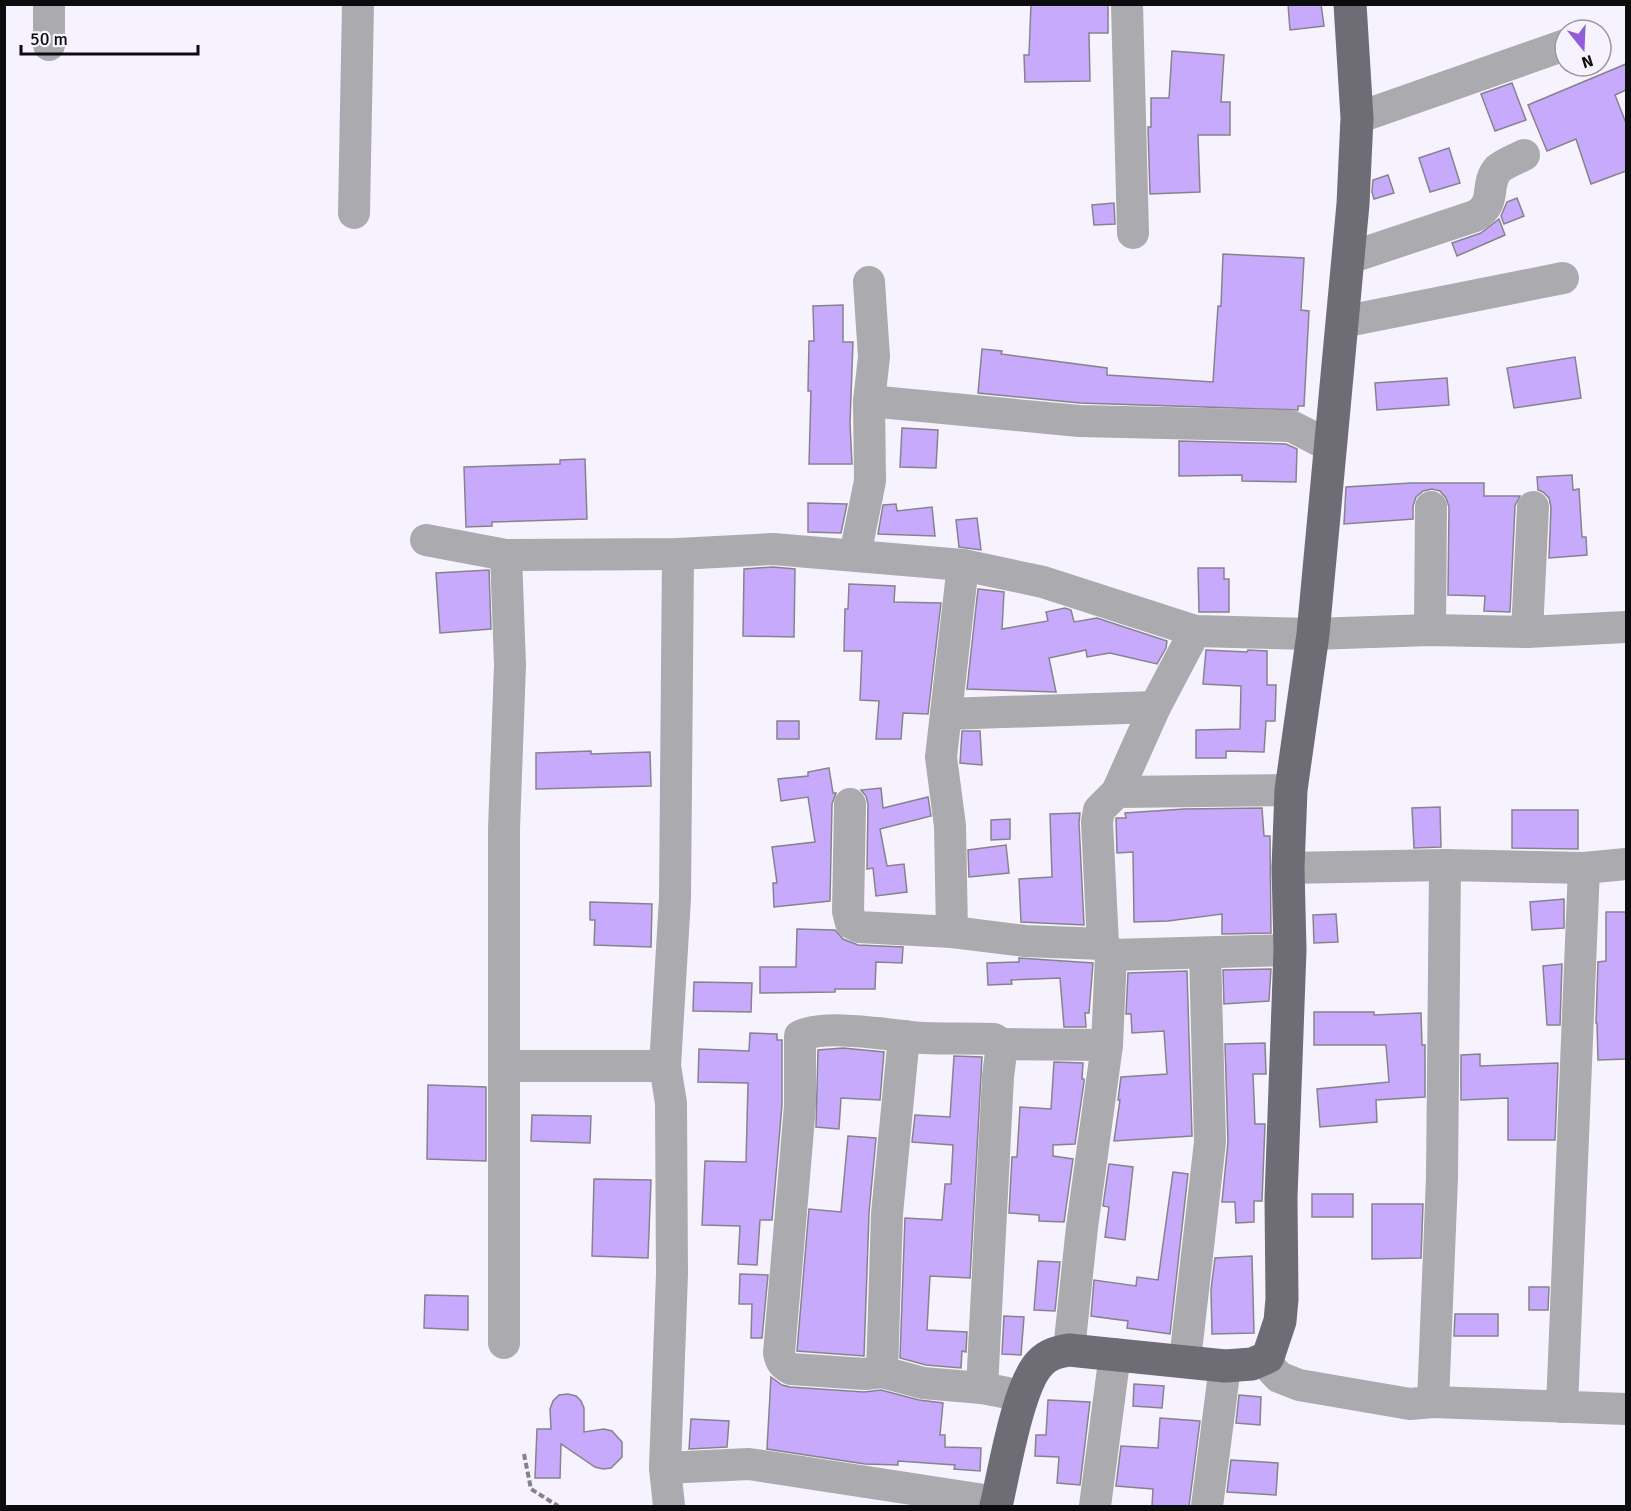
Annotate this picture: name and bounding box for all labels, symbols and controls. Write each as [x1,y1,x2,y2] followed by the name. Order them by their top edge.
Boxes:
[21,18,198,56] scale bar
[1553,18,1613,78] north arrow
[30,28,68,50] text: 50 m
[1579,50,1596,73] text: N

